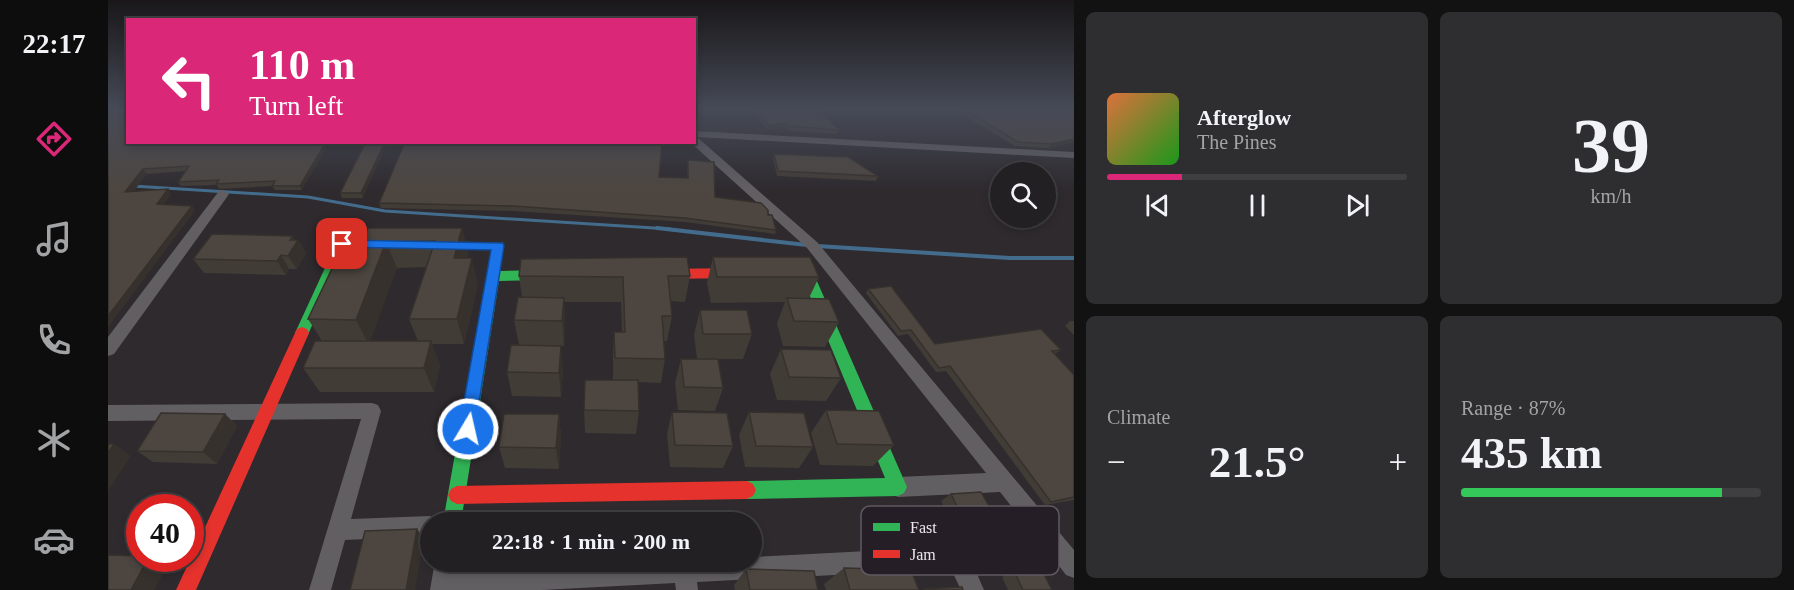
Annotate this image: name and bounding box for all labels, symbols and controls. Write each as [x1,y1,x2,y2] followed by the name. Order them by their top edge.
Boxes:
[23,29,86,59] text: 22:17
[150,42,228,120] icon: left
[249,42,355,88] text: 110 m
[249,91,343,121] text: Turn left
[1572,102,1650,189] text: 39
[1197,105,1291,130] text: Afterglow
[33,118,75,160] icon: directions
[1197,131,1276,153] text: The Pines
[990,162,1056,228] map controls
[990,162,1056,228] button: search
[1590,185,1632,207] text: km/h
[1141,189,1174,222] icon: previous
[1241,189,1274,222] icon: pause
[1341,189,1374,222] icon: next
[33,218,75,260] icon: music
[316,218,367,269] pin
[325,227,358,260] icon: arrive
[33,319,75,361] icon: phone
[436,397,500,461] position arrow
[1461,397,1565,419] text: Range · 87%
[1107,406,1170,428] text: Climate
[33,419,75,461] icon: climate
[1461,428,1602,478] text: 435 km
[1209,437,1305,487] text: 21.5°
[1107,444,1126,480] text: −
[1388,444,1407,480] text: +
[126,494,204,572] speed limit sign: 40
[861,506,1059,575] legend
[33,519,75,561] icon: car
[910,519,937,536] text: Fast
[492,529,690,554] text: 22:18 · 1 min · 200 m
[910,546,936,563] text: Jam

